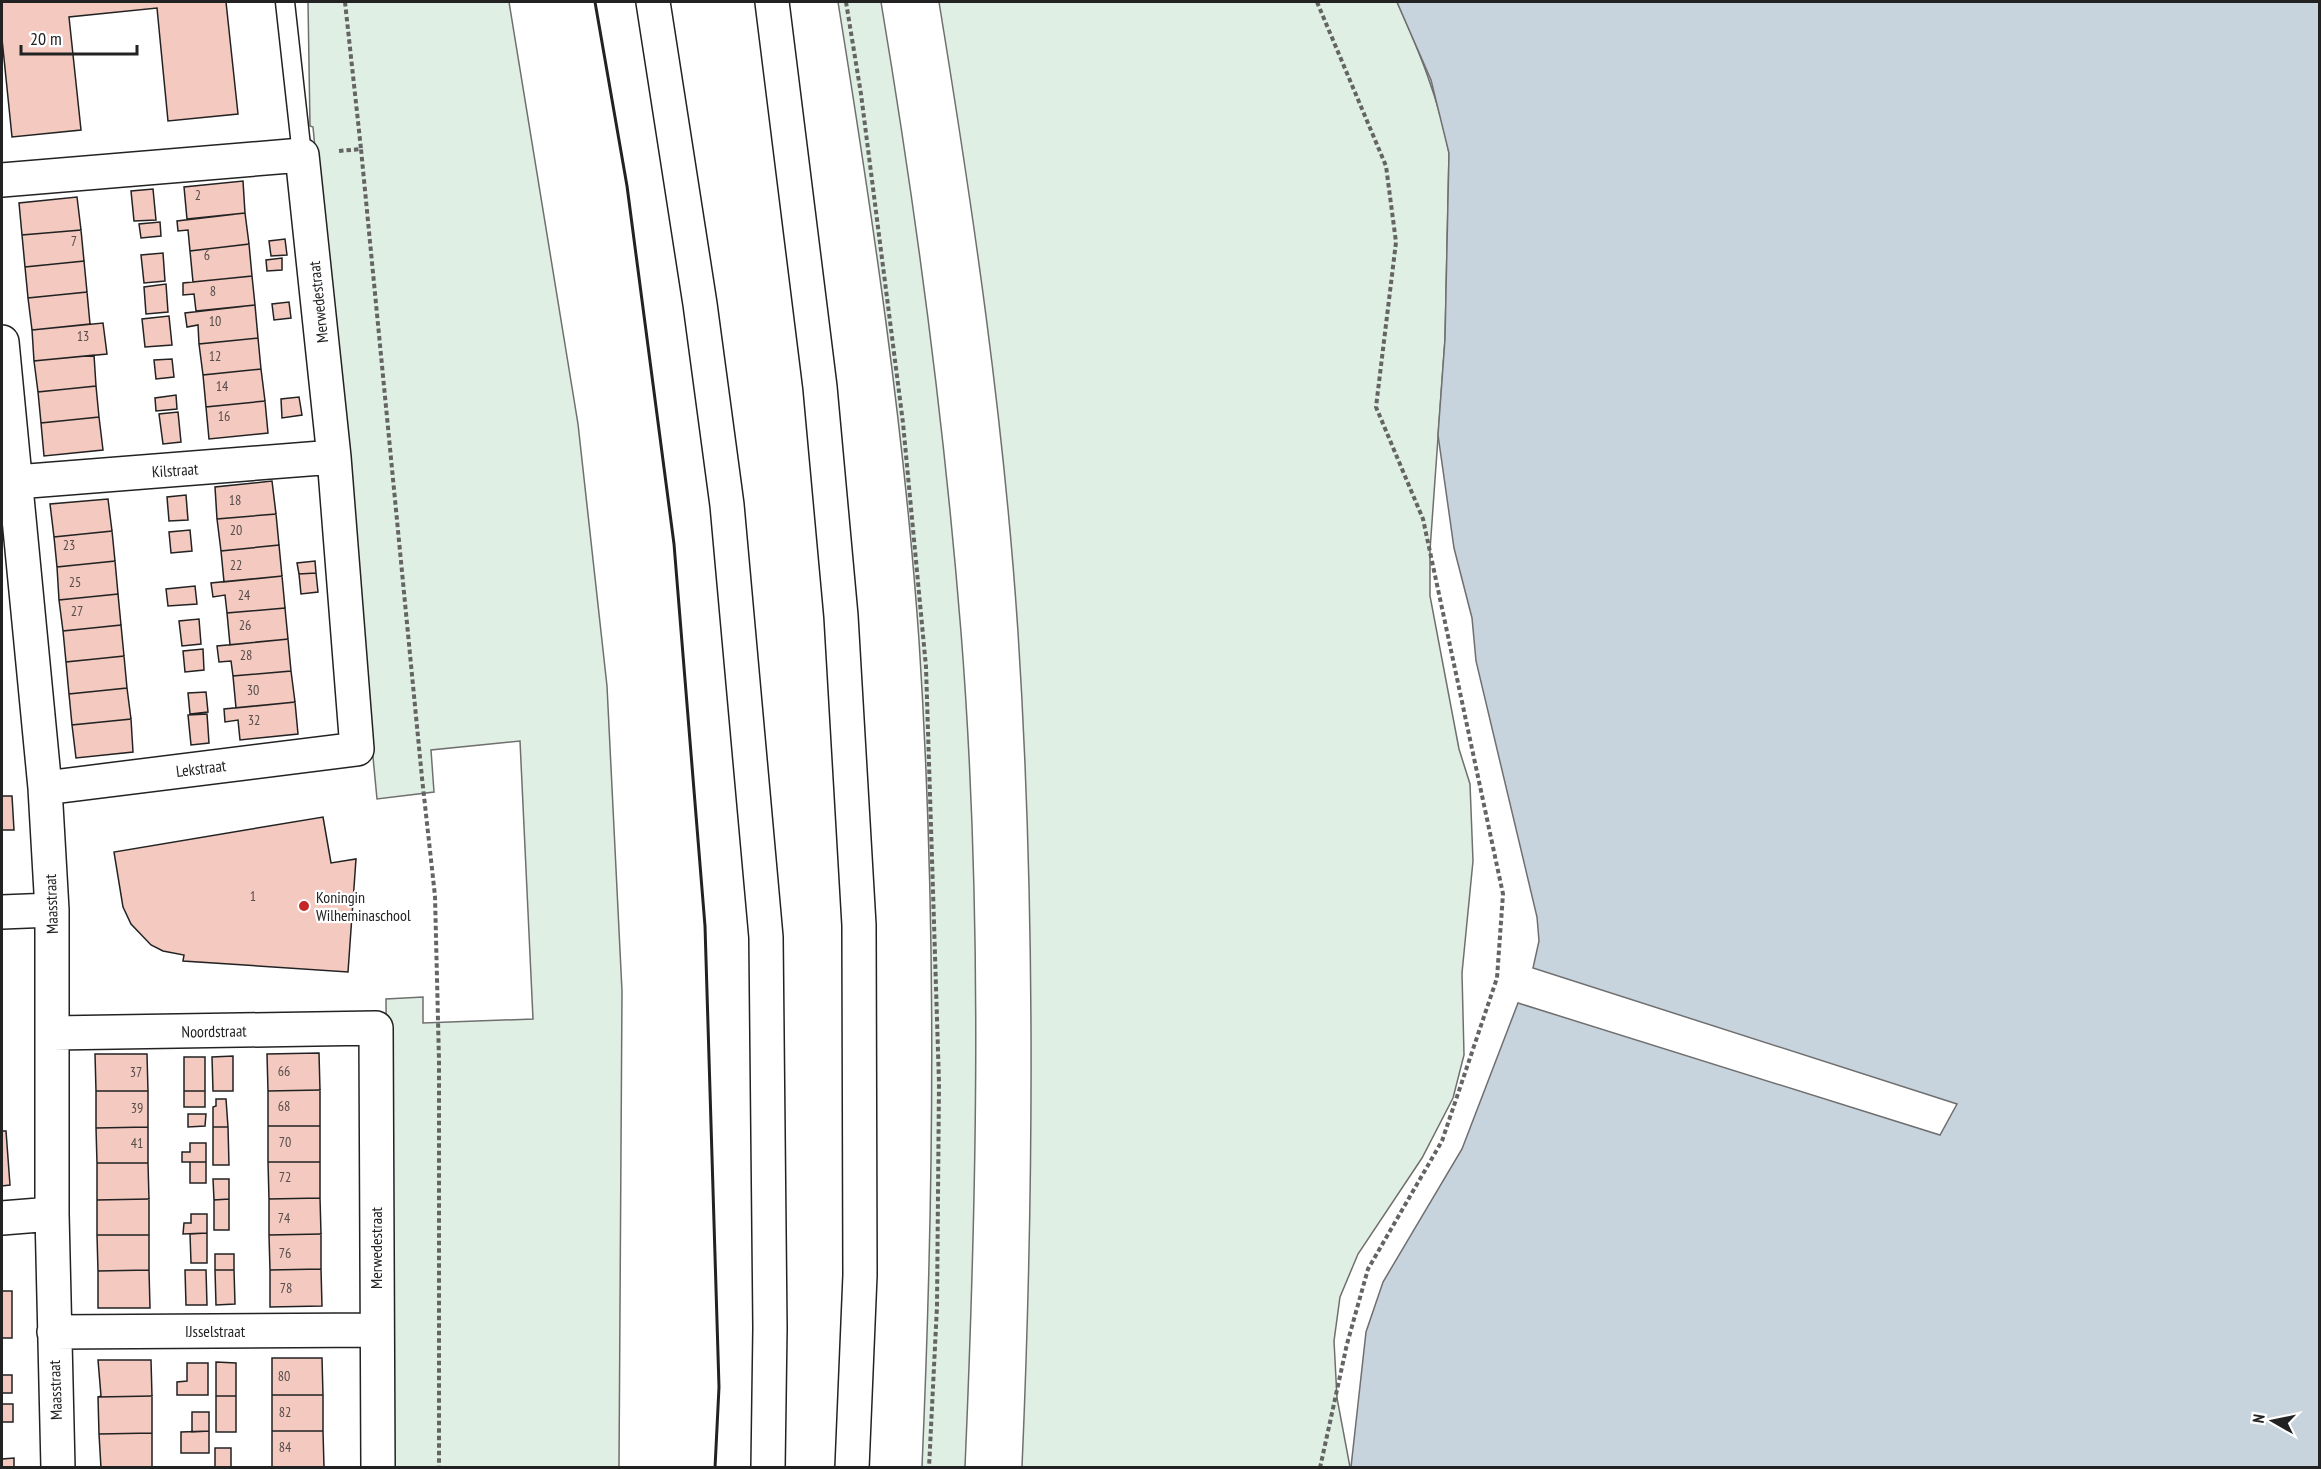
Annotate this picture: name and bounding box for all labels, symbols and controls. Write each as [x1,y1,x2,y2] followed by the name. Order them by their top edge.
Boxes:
[21,18,136,56] scale bar
[30,27,62,50] text: 20 m
[195,186,201,204] house number: 2
[71,232,77,250] house number: 7
[204,246,210,264] house number: 6
[304,260,332,344] street label: Merwedestraat
[210,282,216,300] house number: 8
[209,312,221,330] house number: 10
[77,327,89,345] house number: 13
[209,347,221,365] house number: 12
[216,377,229,395] house number: 14
[218,407,230,425] house number: 16
[151,458,199,482] street label: Kilstraat
[229,491,241,509] house number: 18
[230,521,242,539] house number: 20
[63,536,75,554] house number: 23
[230,556,242,574] house number: 22
[69,573,81,591] house number: 25
[238,586,251,604] house number: 24
[71,602,83,620] house number: 27
[239,616,251,634] house number: 26
[240,646,252,664] house number: 28
[247,681,259,699] house number: 30
[248,711,260,729] house number: 32
[175,755,228,781] street label: Lekstraat
[40,873,62,934] street label: Maasstraat
[250,887,256,905] house number: 1
[316,887,411,925] place label: Koningin Wilheminaschool
[297,899,311,913] marker: Koningin Wilheminaschool
[181,1020,247,1042] street label: Noordstraat
[278,1062,290,1080] house number: 66
[130,1063,142,1081] house number: 37
[278,1097,290,1115] house number: 68
[131,1099,143,1117] house number: 39
[279,1133,291,1151] house number: 70
[131,1134,143,1152] house number: 41
[279,1168,291,1186] house number: 72
[366,1206,386,1289] street label: Merwedestraat
[278,1209,291,1227] house number: 74
[279,1244,291,1262] house number: 76
[280,1279,292,1297] house number: 78
[185,1321,246,1341] street label: IJsselstraat
[44,1359,66,1420] street label: Maasstraat
[278,1367,290,1385] house number: 80
[2243,1391,2303,1451] north arrow
[279,1403,291,1421] house number: 82
[2248,1413,2269,1424] text: N
[279,1438,292,1456] house number: 84

